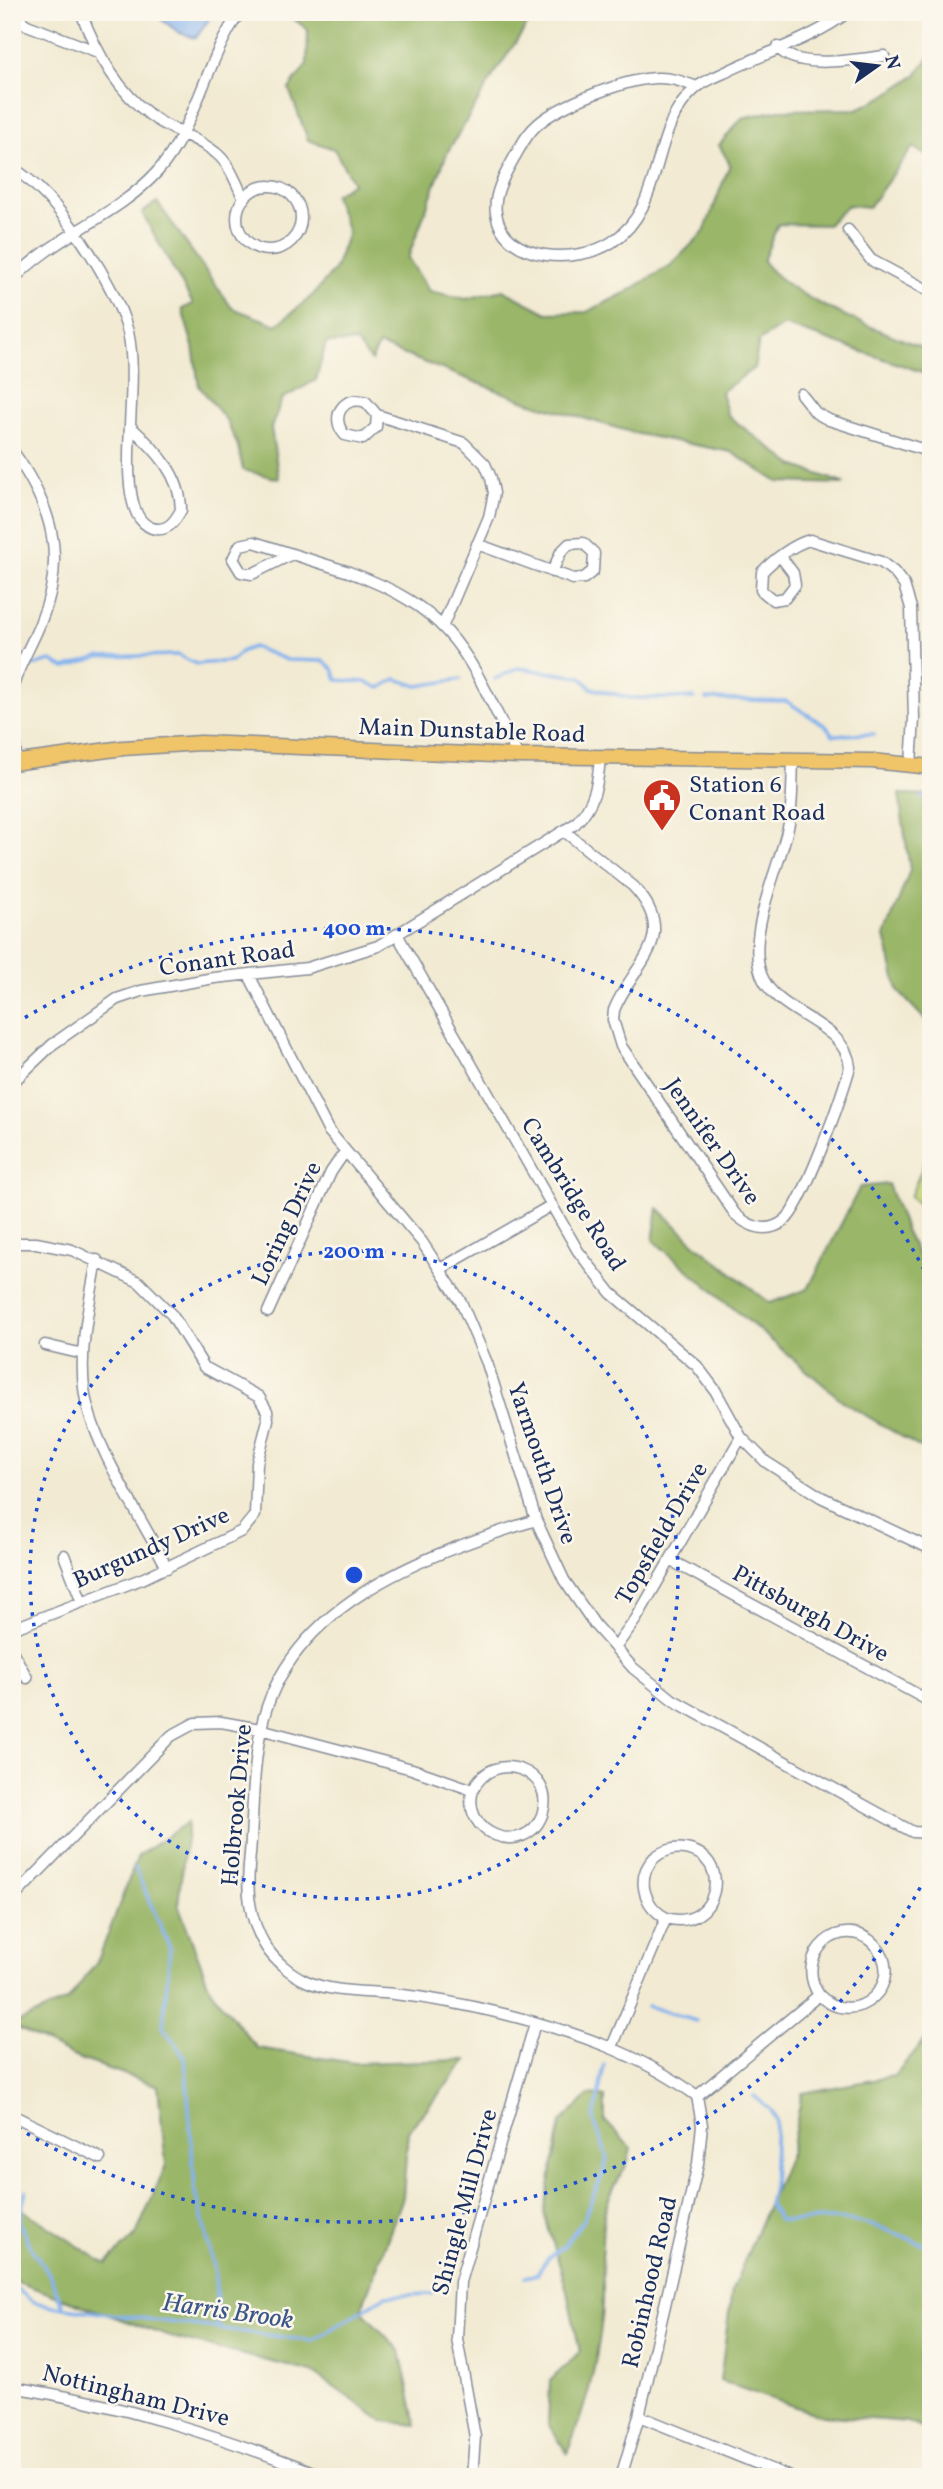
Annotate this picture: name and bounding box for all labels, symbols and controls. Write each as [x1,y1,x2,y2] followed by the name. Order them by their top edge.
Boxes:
[842,32,912,102] north arrow
[877,53,906,72] text: N
[358,711,586,753] street label: Main Dunstable Road
[689,769,825,831] place label: Station 6 Conant Road
[641,777,683,832] public building icon: Station 6 Conant Road
[323,915,385,944] text: 400 m
[157,934,297,986] street label: Conant Road
[655,1072,768,1213] street label: Jennifer Drive
[511,1112,633,1278] street label: Cambridge Road
[244,1156,331,1292] street label: Loring Drive
[323,1238,385,1267] text: 200 m
[497,1378,585,1549] street label: Yarmouth Drive
[608,1456,717,1612] street label: Topsfield Drive
[68,1499,235,1599] street label: Burgundy Drive
[725,1558,895,1672] street label: Pittsburgh Drive
[342,1563,366,1587] centre of rings
[214,1723,262,1888] street label: Holbrook Drive
[425,2105,507,2300] street label: Shingle Mill Drive
[615,2193,687,2372] street label: Robinhood Road
[160,2285,296,2339] water label: Harris Brook
[38,2357,233,2437] street label: Nottingham Drive

